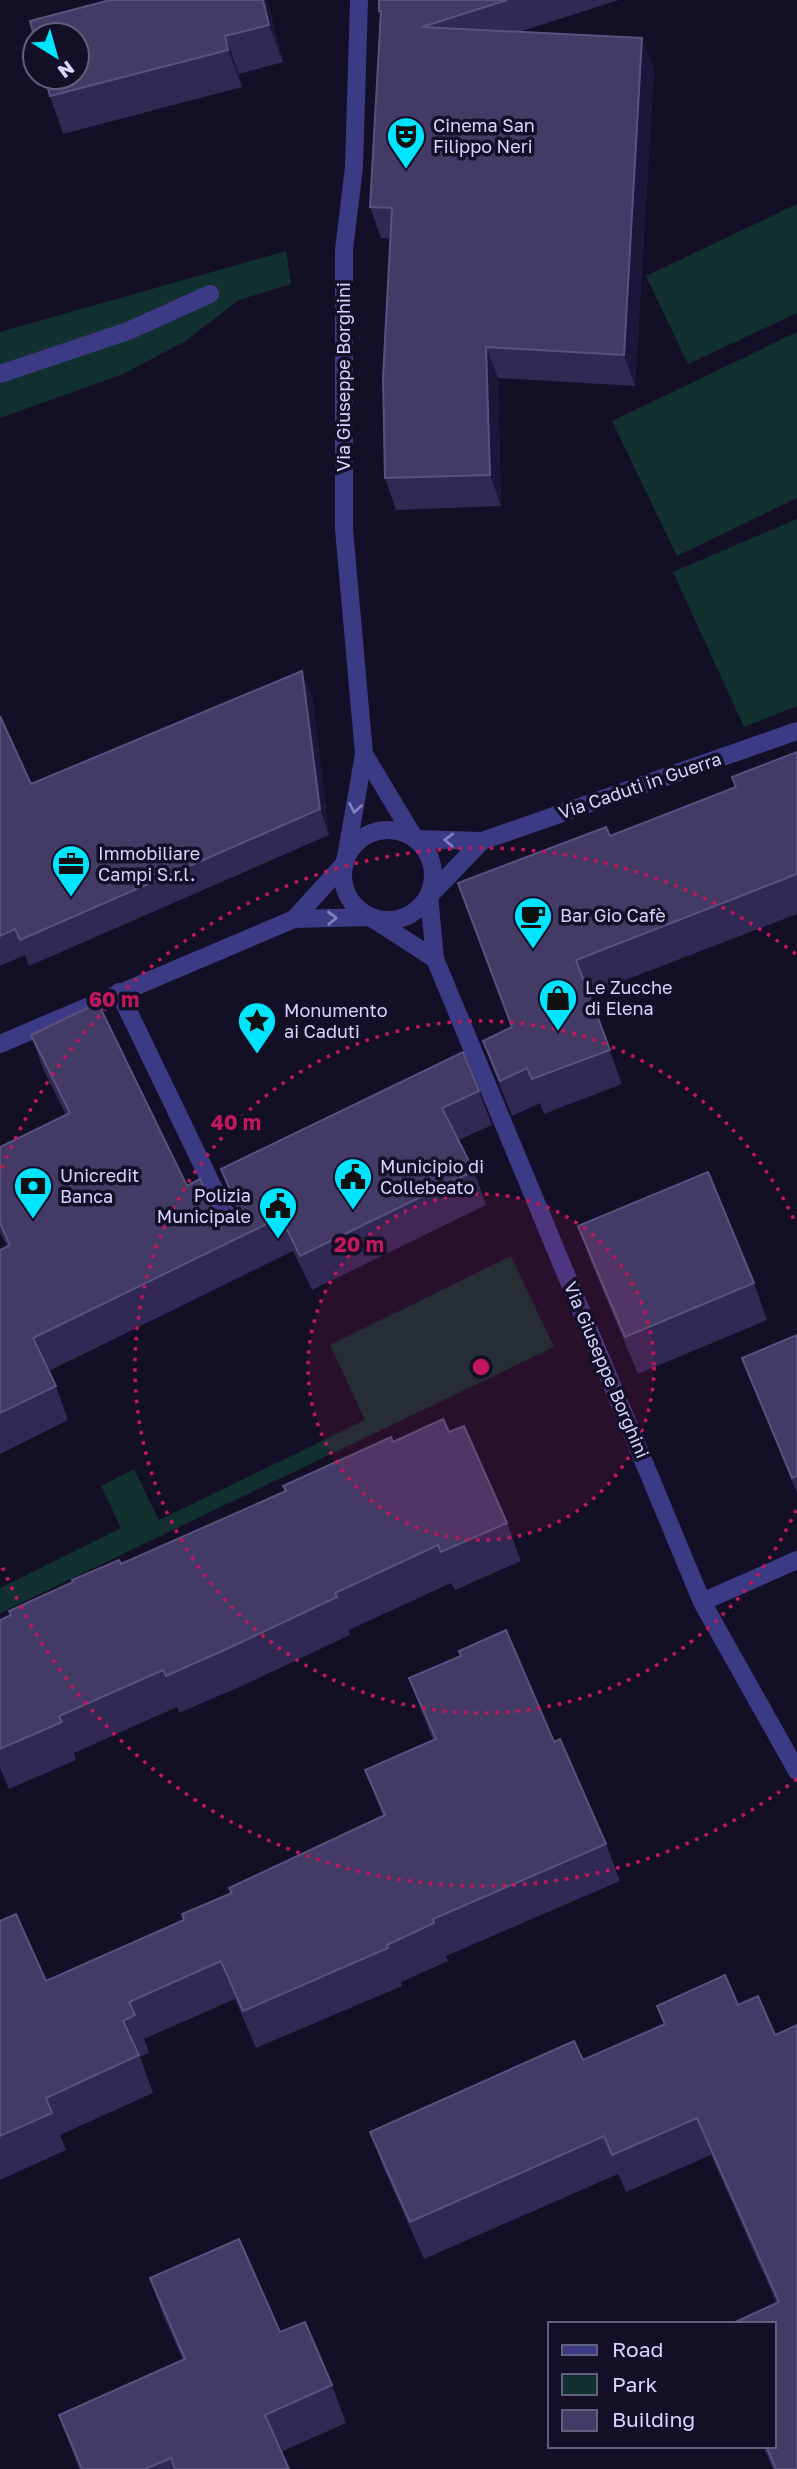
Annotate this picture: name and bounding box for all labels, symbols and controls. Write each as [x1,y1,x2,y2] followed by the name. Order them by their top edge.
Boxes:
[21,21,91,91] north arrow
[54,56,79,84] text: N
[433,114,535,157] place label: Cinema San Filippo Neri
[385,115,427,170] theatre icon: Cinema San Filippo Neri
[332,282,354,472] street label: Via Giuseppe Borghini
[555,747,724,823] street label: Via Caduti in Guerra
[348,802,363,814] one-way arrow
[443,832,454,847] one-way arrow
[98,842,200,885] place label: Immobiliare Campi S.r.l.
[50,843,92,898] office icon: Immobiliare Campi S.r.l.
[512,895,554,950] cafe icon: Bar Gio Cafè
[560,904,666,926] place label: Bar Gio Cafè
[327,911,338,926] one-way arrow
[585,976,672,1019] place label: Le Zucche di Elena
[537,977,579,1032] shop icon: Le Zucche di Elena
[89,986,139,1012] text: 60 m
[284,999,388,1042] place label: Monumento ai Caduti
[236,1000,278,1055] place icon: Monumento ai Caduti
[211,1109,261,1135] text: 40 m
[380,1155,484,1198] place label: Municipio di Collebeato
[332,1156,374,1211] public building icon: Municipio di Collebeato
[60,1164,139,1207] place label: Unicredit Banca
[12,1165,54,1220] bank icon: Unicredit Banca
[157,1184,251,1227] place label: Polizia Municipale
[257,1185,299,1240] public building icon: Polizia Municipale
[334,1231,384,1257] text: 20 m
[560,1278,654,1461] street label: Via Giuseppe Borghini
[469,1355,493,1379] centre of rings
[548,2322,776,2448] legend
[612,2336,663,2362] text: Road
[612,2371,658,2397] text: Park
[612,2406,695,2432] text: Building

